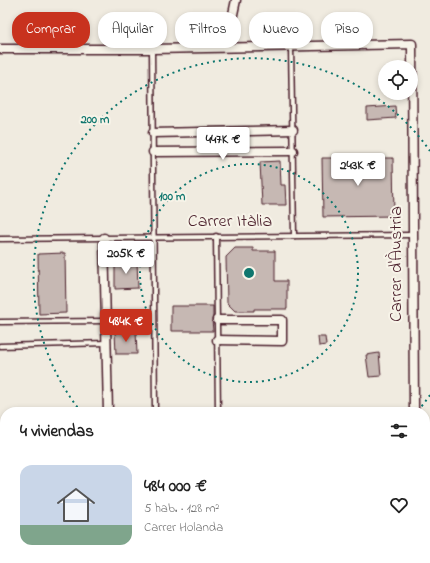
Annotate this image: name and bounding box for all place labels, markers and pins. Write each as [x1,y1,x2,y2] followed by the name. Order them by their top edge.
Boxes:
[190,127,256,161] pin: 447K €
[325,153,391,187] pin: 243K €
[93,241,159,275] pin: 205K €
[242,266,256,280] centre of rings
[93,309,159,343] pin: 484K €

